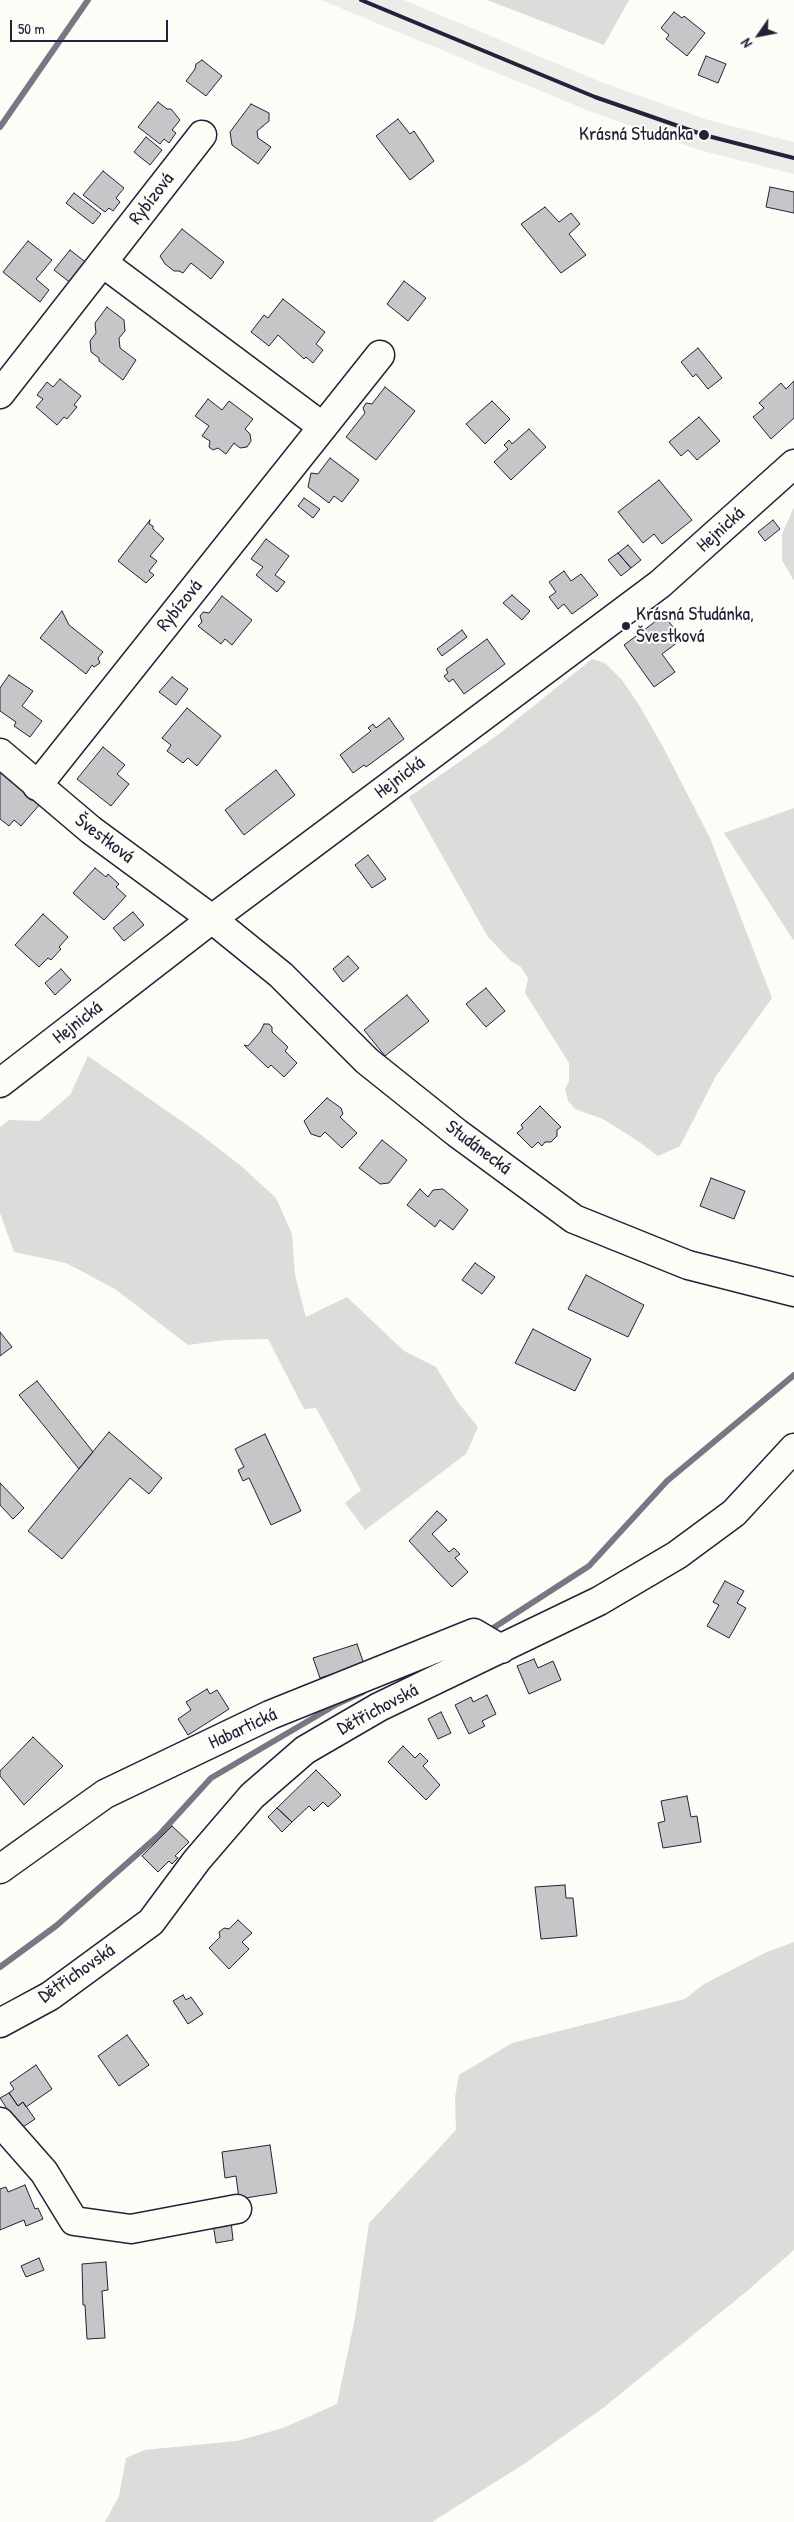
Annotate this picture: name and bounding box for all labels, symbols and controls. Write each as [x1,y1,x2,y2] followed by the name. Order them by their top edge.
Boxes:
[12,10,170,42] scale bar
[734,10,784,60] north arrow
[18,18,45,39] text: 50 m
[736,35,756,52] text: N
[579,124,693,146] place label: Krásná Studánka
[697,128,711,142] marker: Krásná Studánka
[125,169,179,229] street label: Rybízová
[692,503,750,557] street label: Hejnická
[152,576,208,636] street label: Rybízová
[636,604,754,648] place label: Krásná Studánka, Švestková
[620,620,632,632] marker: Krásná Studánka, Švestková
[371,752,429,804] street label: Hejnická
[70,809,138,869] street label: Švestková
[49,997,107,1049] street label: Hejnická
[441,1116,515,1180] street label: Studánecká
[334,1679,422,1741] street label: Dětřichovská
[205,1703,281,1755] street label: Habartická
[34,1939,120,2009] street label: Dětřichovská

